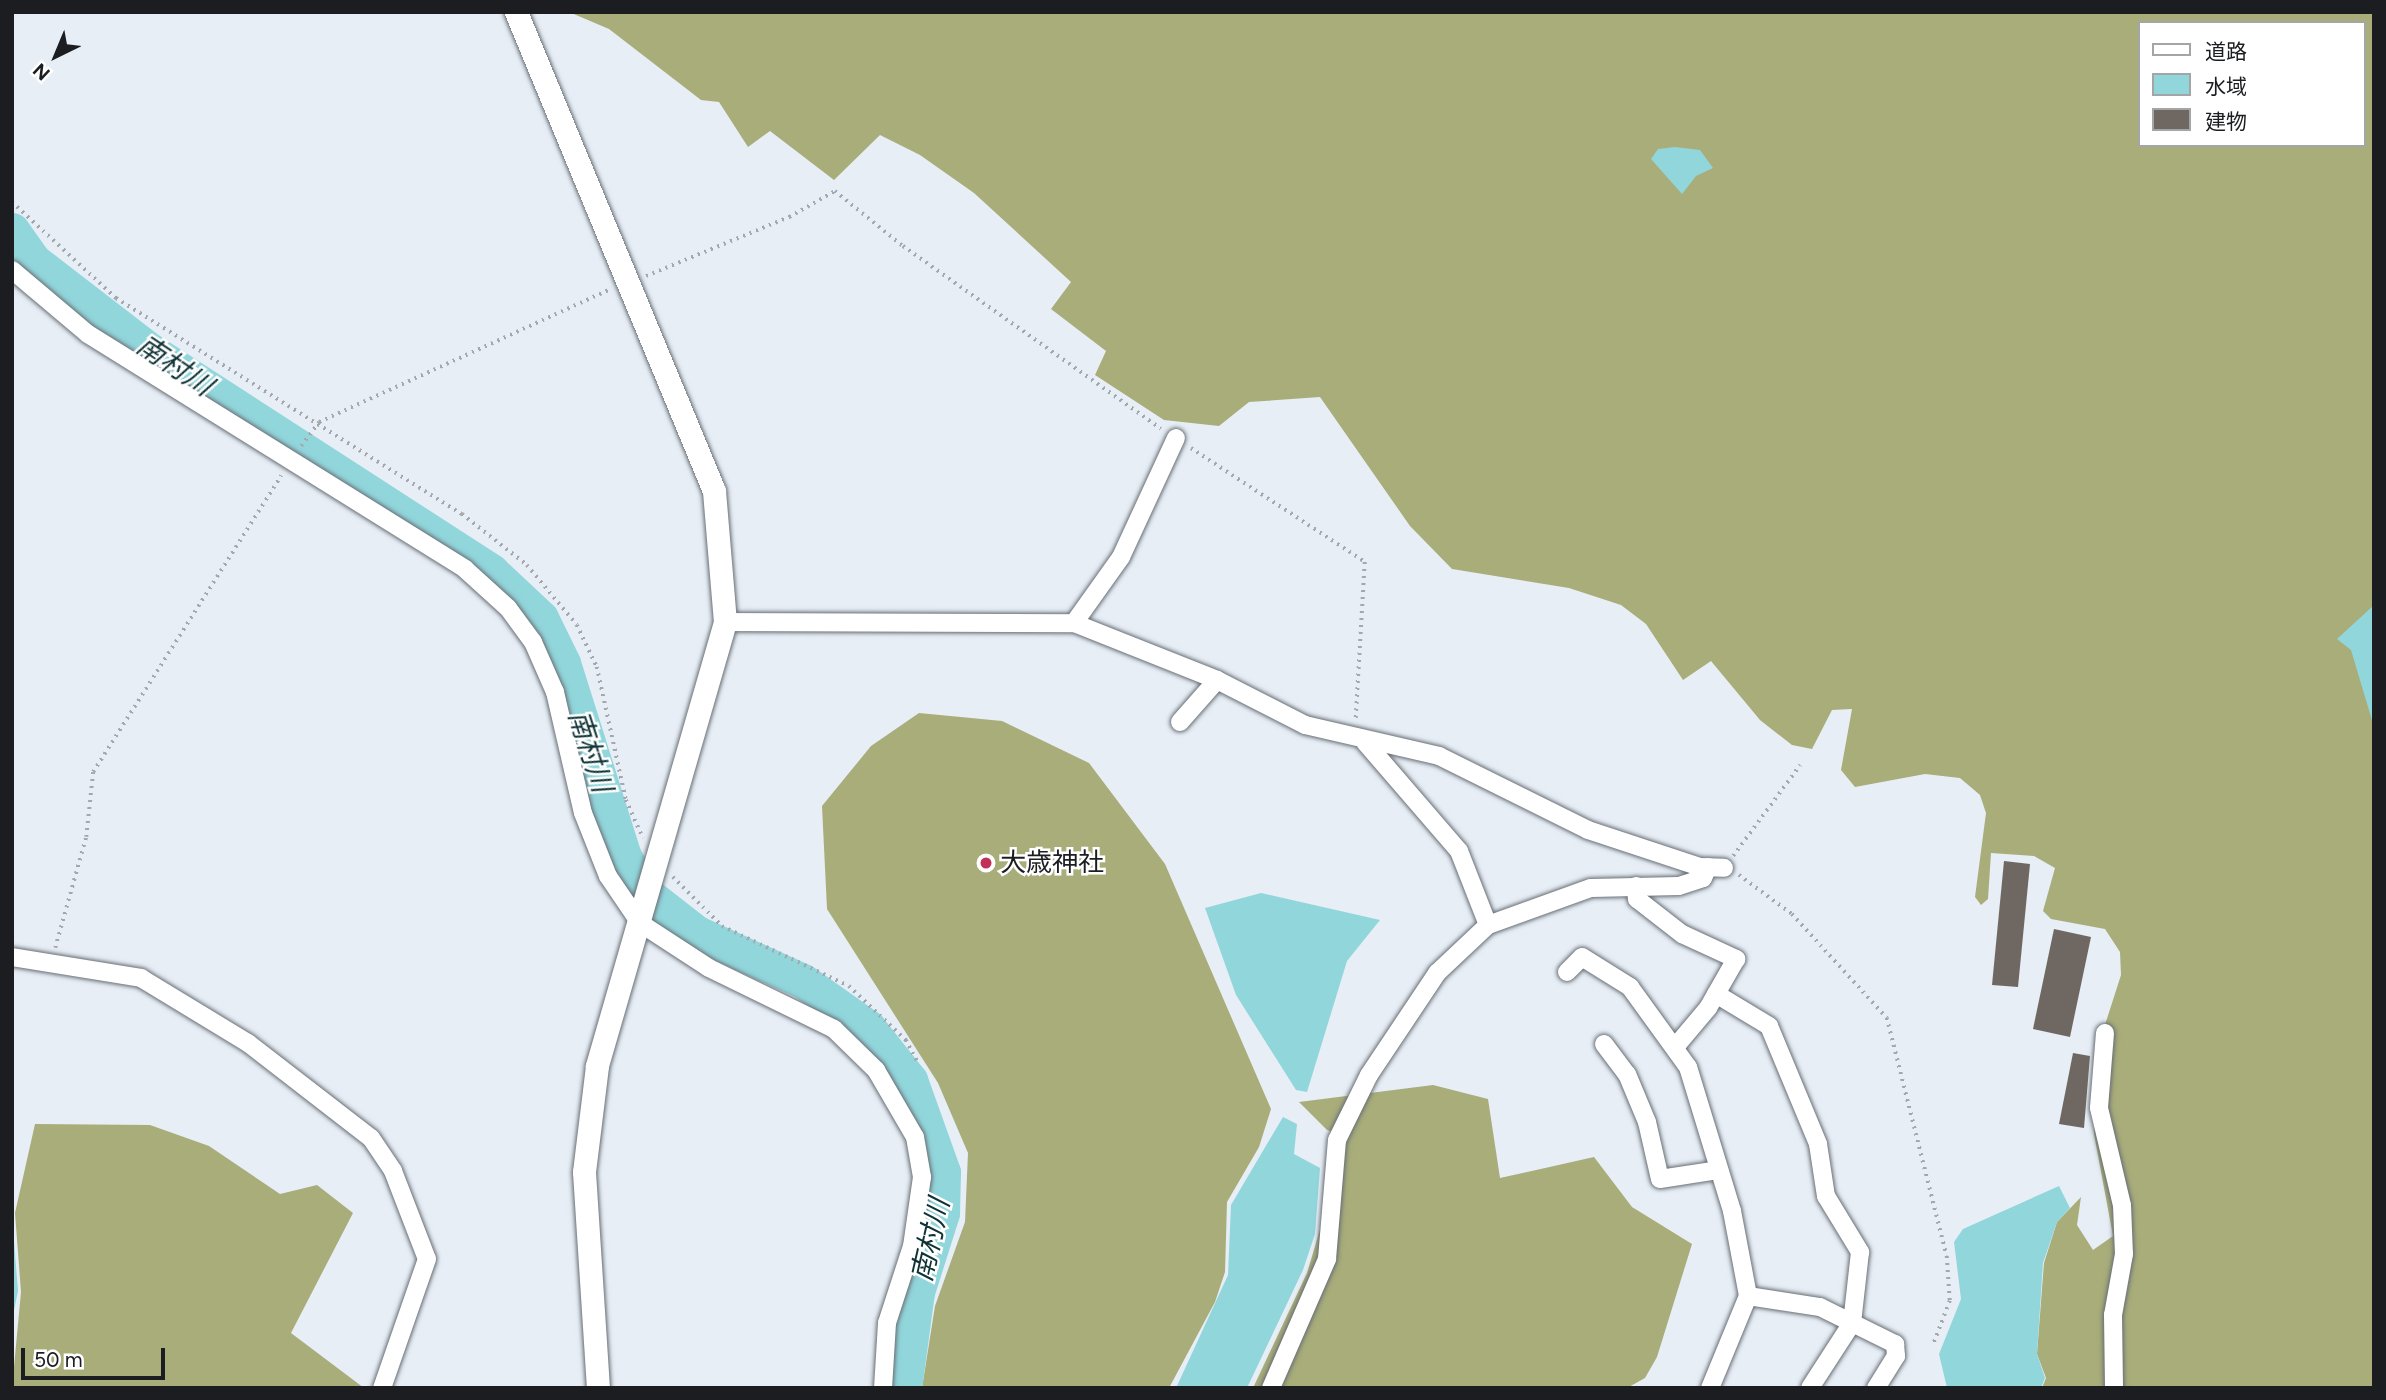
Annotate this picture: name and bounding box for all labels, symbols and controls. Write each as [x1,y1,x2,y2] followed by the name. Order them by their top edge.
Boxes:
[21,21,91,91] north arrow
[2138,21,2365,147] legend
[2205,39,2247,64] text: 道路
[28,58,55,85] text: N
[2205,74,2247,99] text: 水域
[2205,109,2247,134] text: 建物
[131,328,219,402] water label: 南村川
[562,706,620,796] water label: 南村川
[1000,847,1104,879] place label: 大歳神社
[978,855,994,871] marker: 大歳神社
[904,1195,956,1285] water label: 南村川
[24,1334,168,1378] scale bar
[34,1347,83,1372] text: 50 m

